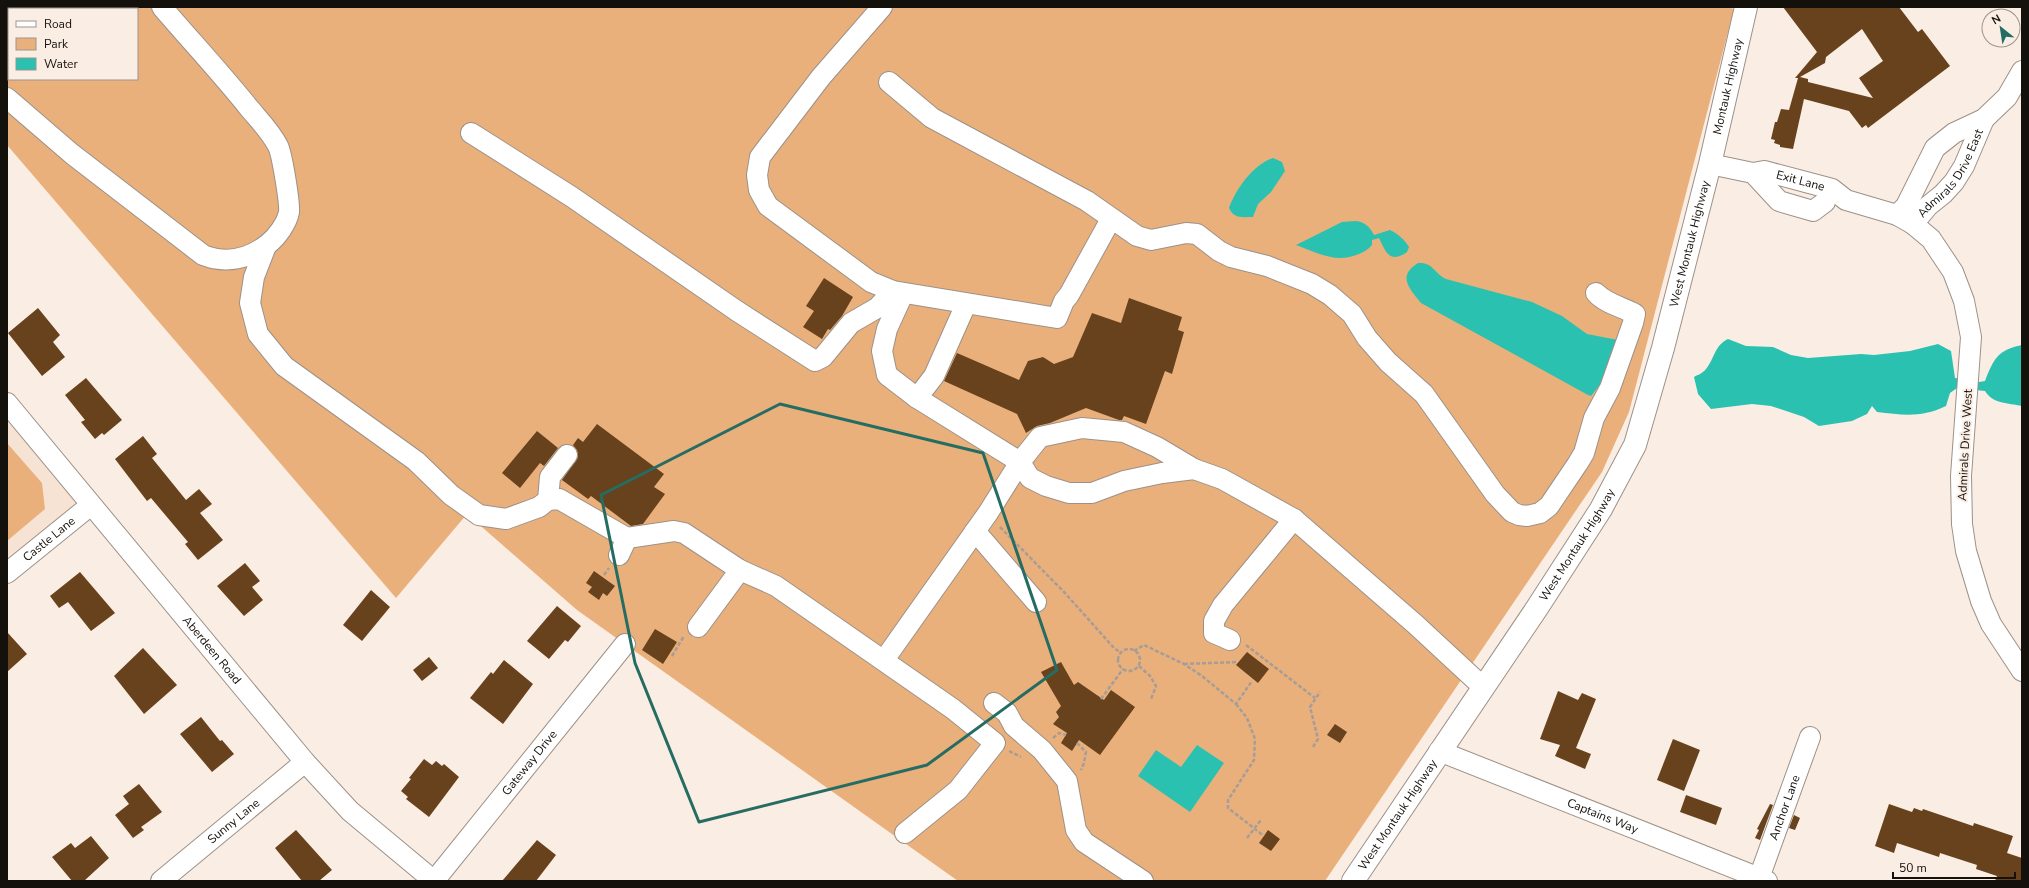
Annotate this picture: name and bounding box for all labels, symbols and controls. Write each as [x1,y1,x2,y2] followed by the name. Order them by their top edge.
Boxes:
[8,8,138,80] legend
[1981,8,2021,48] north arrow
[1989,11,2004,28] text: N
[44,16,72,32] text: Road
[44,36,69,52] text: Park
[1709,36,1747,136] street label: Montauk Highway
[44,56,78,72] text: Water
[1914,126,1987,221] street label: Admirals Drive East
[1775,167,1827,195] street label: Exit Lane
[1666,178,1714,309] street label: West Montauk Highway
[1954,388,1976,501] street label: Admirals Drive West
[1535,485,1619,604] street label: West Montauk Highway
[19,513,79,565] street label: Castle Lane
[179,613,245,687] street label: Aberdeen Road
[498,727,561,799] street label: Gateway Drive
[1355,755,1441,873] street label: West Montauk Highway
[1765,773,1804,842] street label: Anchor Lane
[204,795,263,847] street label: Sunny Lane
[1565,795,1641,837] street label: Captains Way
[1893,854,2015,880] scale bar
[1899,860,1927,876] text: 50 m

